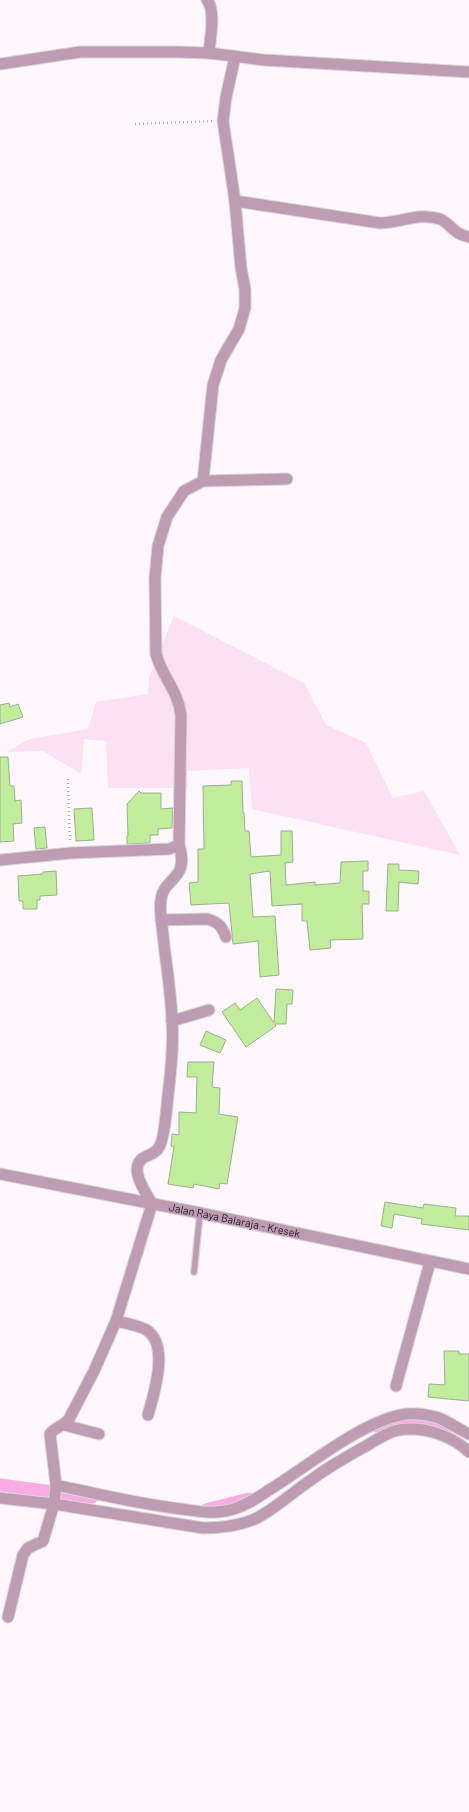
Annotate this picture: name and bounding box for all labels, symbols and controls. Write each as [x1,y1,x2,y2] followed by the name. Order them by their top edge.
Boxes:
[168,1200,302,1240] street label: Jalan Raya Balaraja - Kresek

